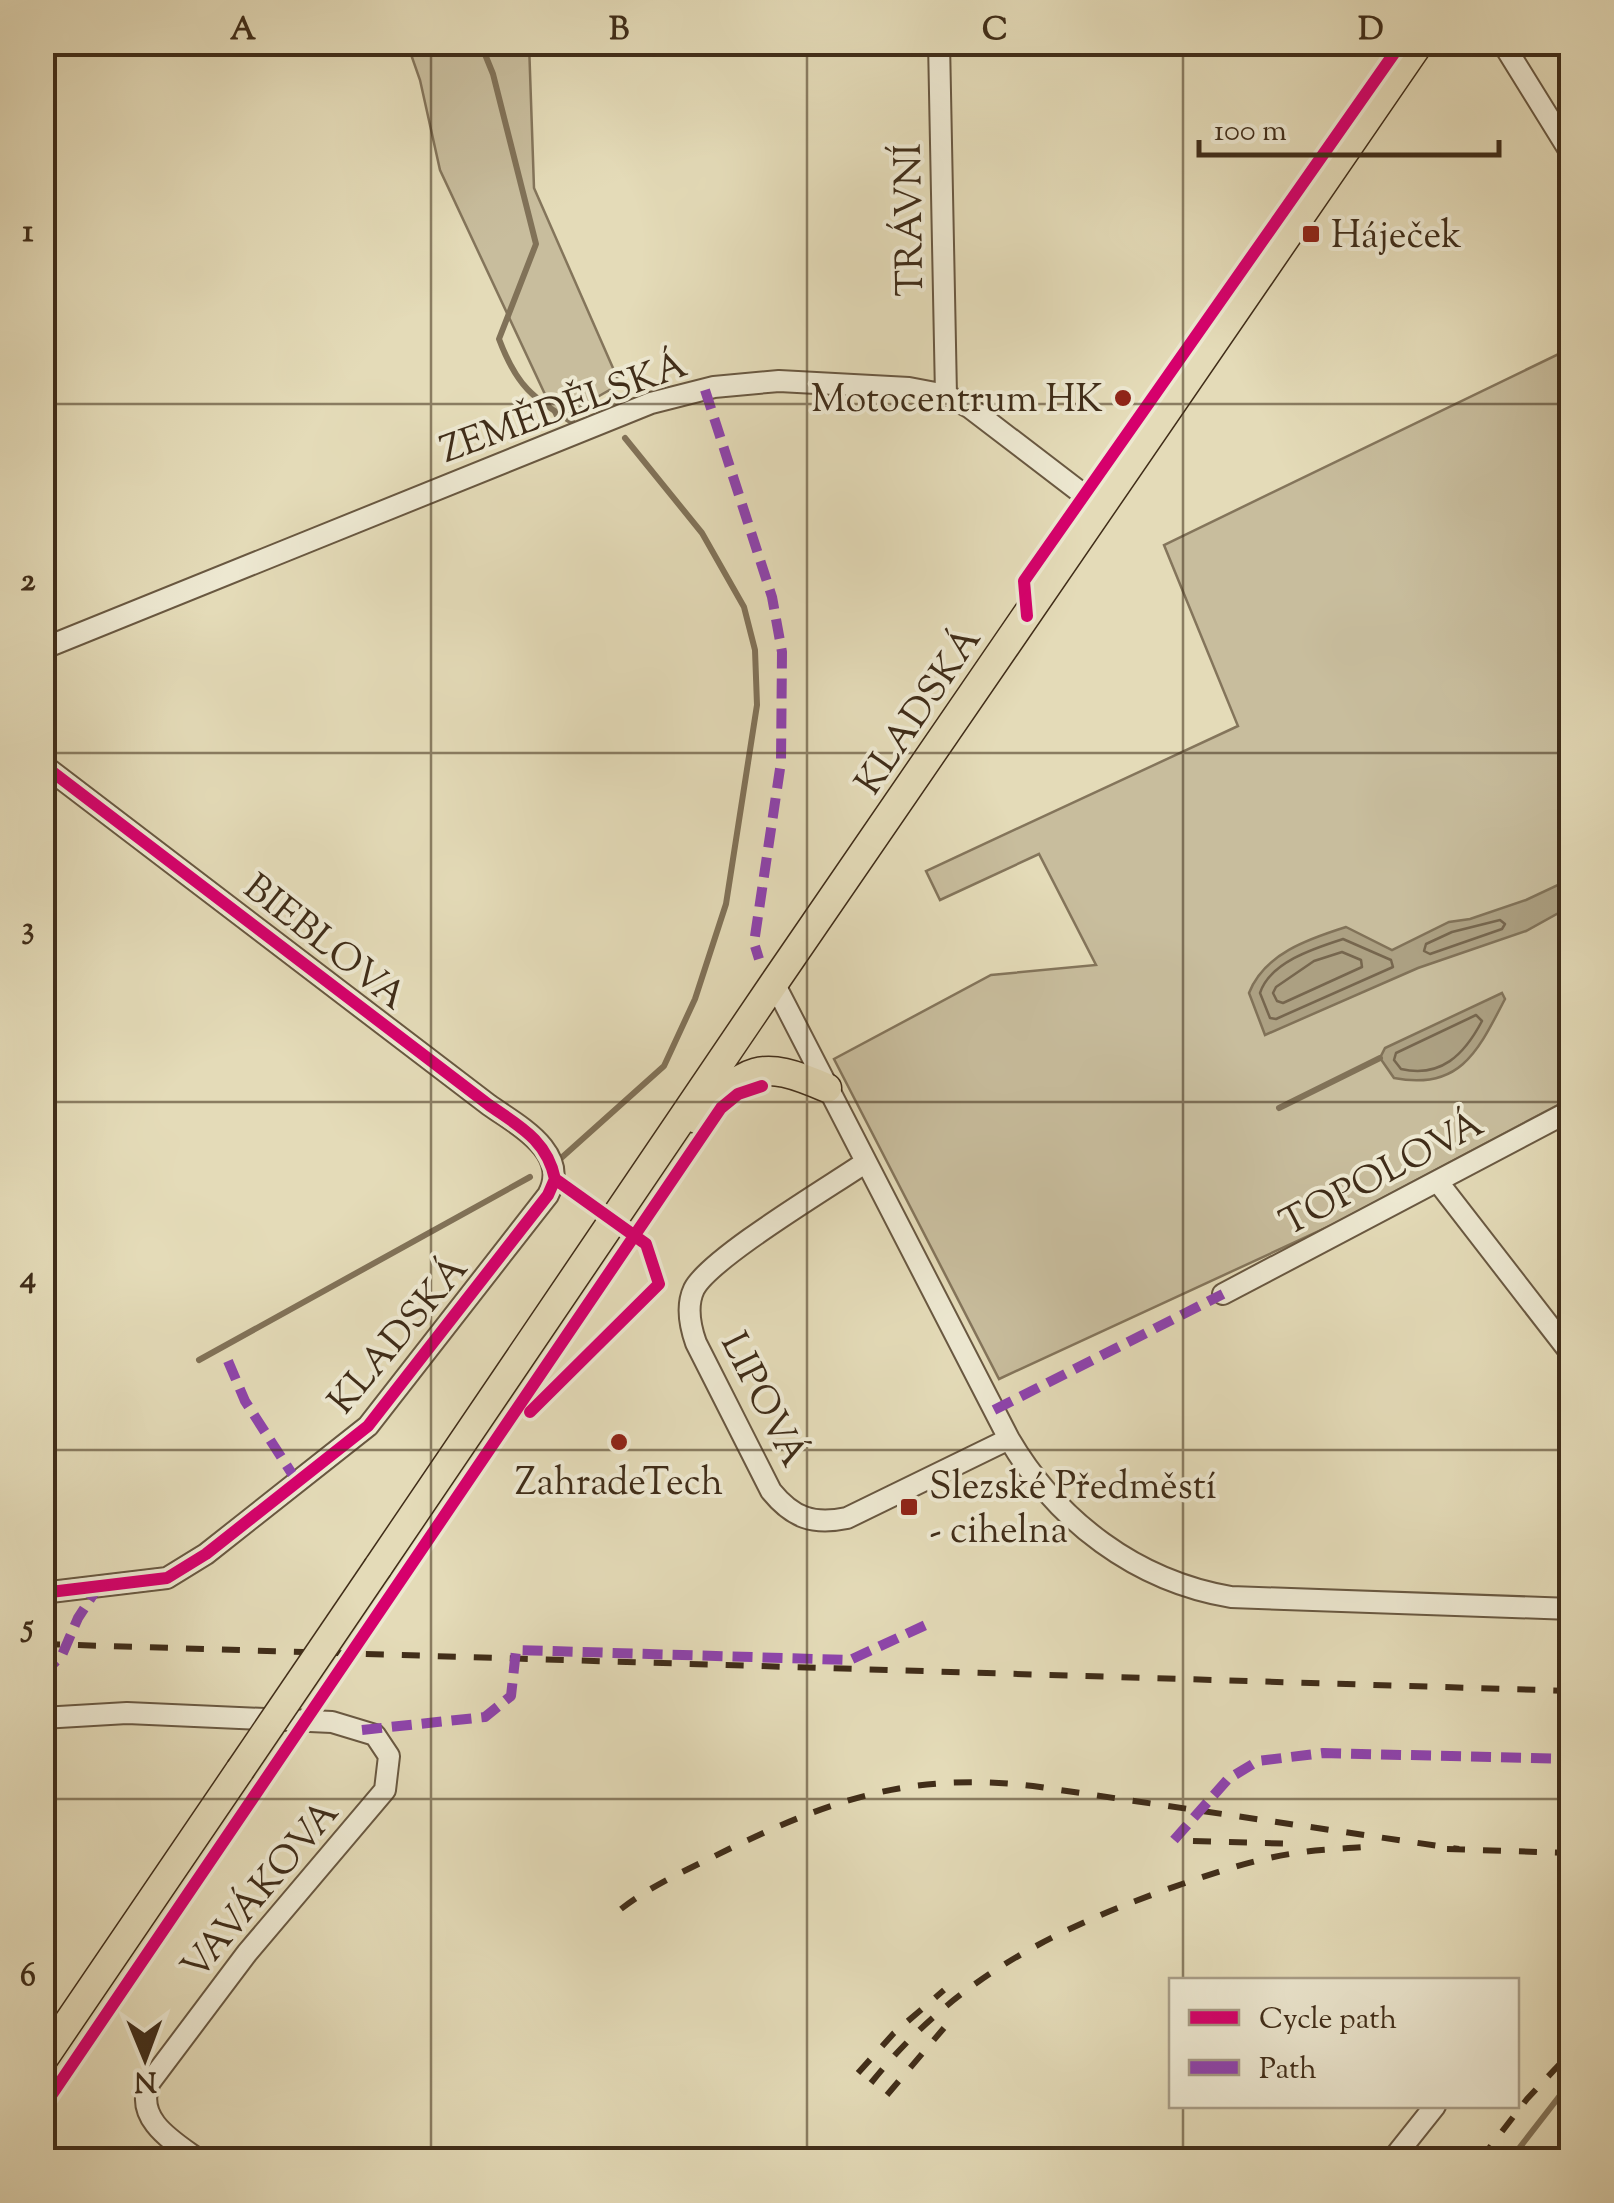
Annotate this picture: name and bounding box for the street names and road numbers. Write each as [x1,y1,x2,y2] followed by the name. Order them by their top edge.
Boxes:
[883,143,940,297] street label: TRÁVNÍ
[433,339,696,479] street label: ZEMĚDĚLSKÁ
[843,617,997,807] street label: KLADSKÁ
[231,863,417,1025] street label: BIEBLOVA
[1271,1098,1494,1252] street label: TOPOLOVÁ
[317,1245,483,1428] street label: KLADSKÁ
[705,1324,819,1478] street label: LIPOVÁ
[170,1789,354,1993] street label: VAVÁKOVA

